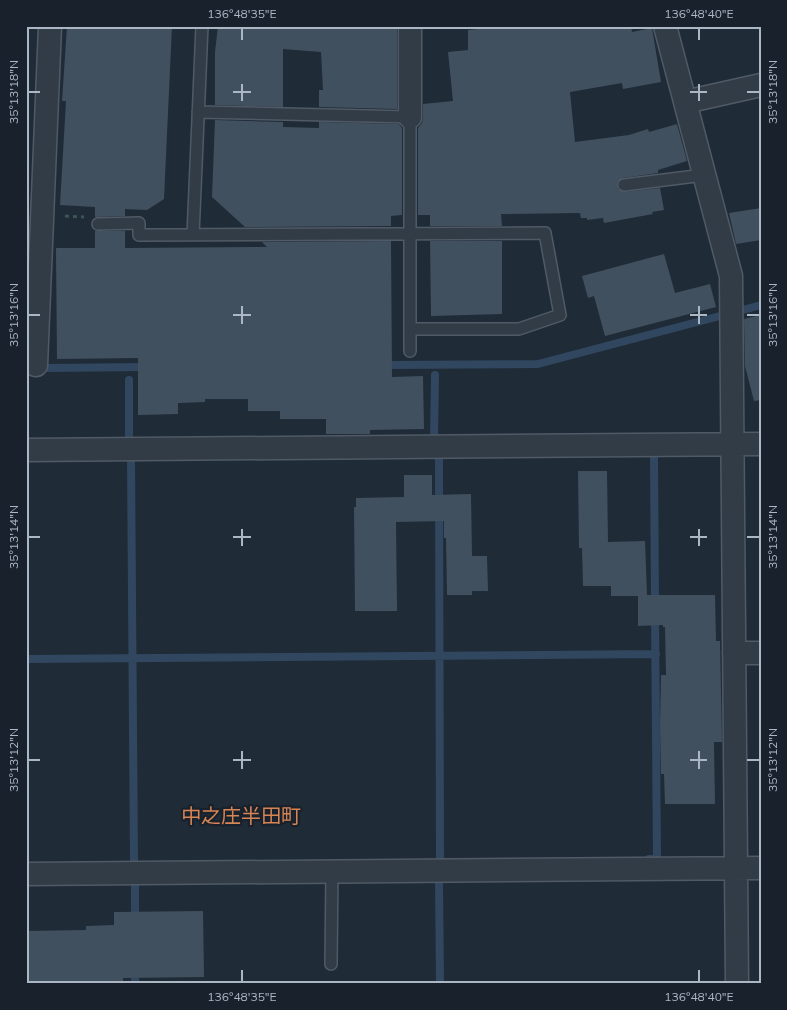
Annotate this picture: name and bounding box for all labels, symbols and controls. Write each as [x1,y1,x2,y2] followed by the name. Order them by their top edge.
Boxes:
[207,6,277,21] text: 136°48'35"E
[664,6,734,21] text: 136°48'40"E
[6,60,21,124] text: 35°13'18"N
[765,60,780,124] text: 35°13'18"N
[6,283,21,347] text: 35°13'16"N
[765,283,780,347] text: 35°13'16"N
[6,505,21,569] text: 35°13'14"N
[765,505,780,569] text: 35°13'14"N
[6,728,21,792] text: 35°13'12"N
[765,728,780,792] text: 35°13'12"N
[181,803,301,828] district label: 中之庄半田町
[207,989,277,1004] text: 136°48'35"E
[664,989,734,1004] text: 136°48'40"E

